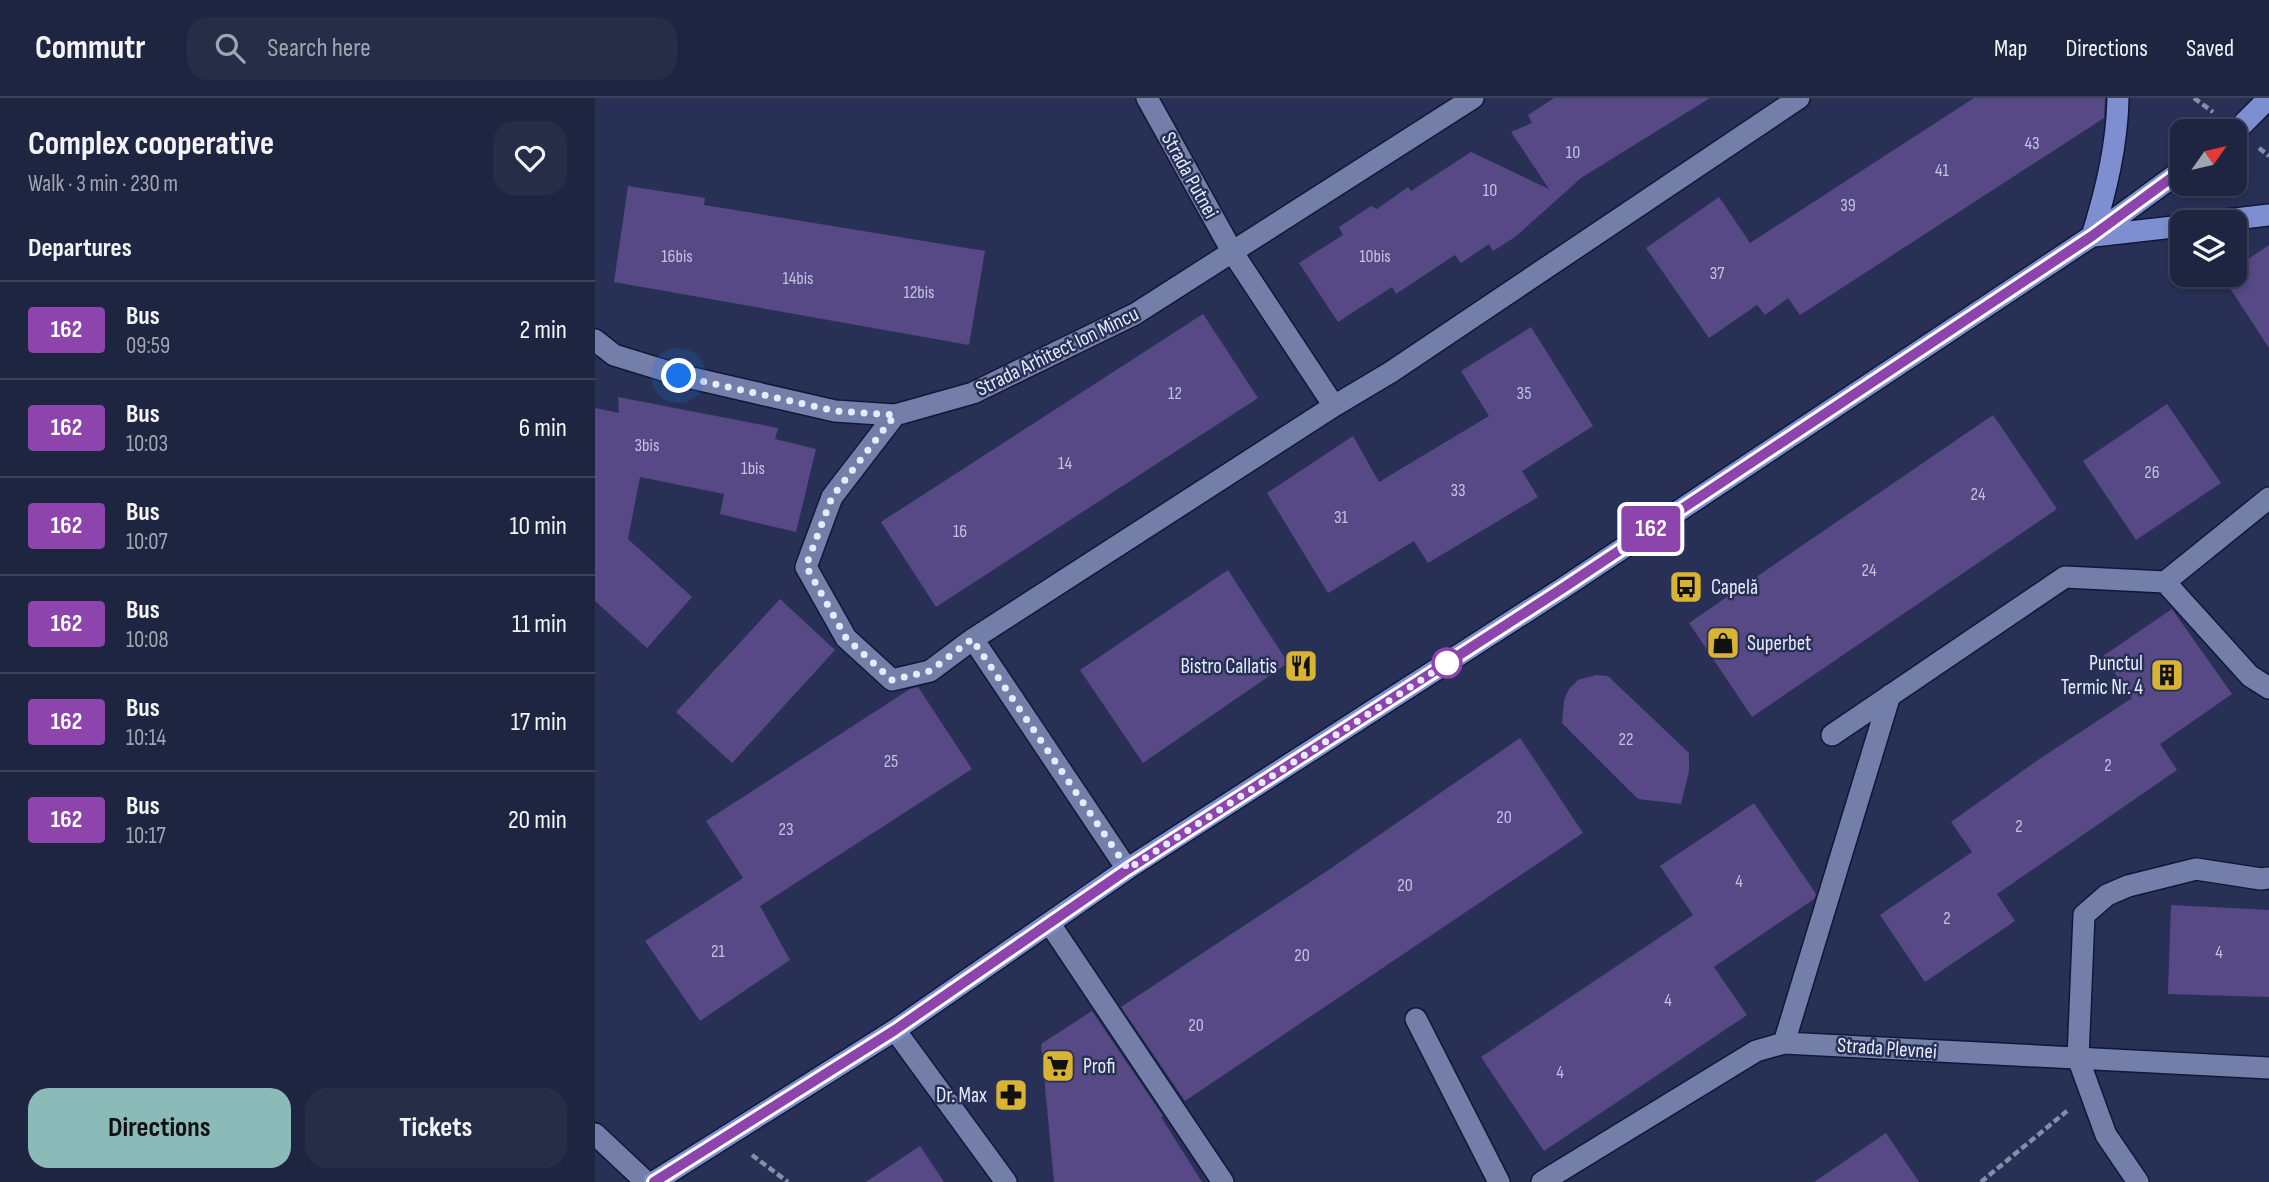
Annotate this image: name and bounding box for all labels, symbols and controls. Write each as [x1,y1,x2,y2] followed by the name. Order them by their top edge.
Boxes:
[187,17,677,80] search box
[35,28,145,68] text: Commutr
[211,29,249,67] icon: search
[267,33,371,64] text: Search here
[1994,34,2027,63] text: Map
[2065,34,2148,63] text: Directions
[2186,34,2234,63] text: Saved
[2170,119,2247,196] north arrow
[2170,119,2247,287] map controls
[493,121,567,195] button: heart
[28,124,274,164] text: Complex cooperative
[1156,128,1223,223] street label: Strada Putnei
[2024,133,2040,154] house number: 43
[1566,142,1580,163] house number: 10
[1935,160,1950,181] house number: 41
[28,170,178,198] text: Walk · 3 min · 230 m
[1483,180,1497,201] house number: 10
[1840,195,1856,216] house number: 39
[2170,210,2247,287] button: layers
[28,233,132,264] text: Departures
[661,246,693,267] house number: 16bis
[1359,246,1391,267] house number: 10bis
[1710,263,1725,284] house number: 37
[782,268,814,289] house number: 14bis
[903,282,935,303] house number: 12bis
[126,301,160,332] text: Bus
[972,301,1143,402] street label: Strada Arhitect Ion Mincu
[51,315,82,344] text: 162
[519,315,567,346] text: 2 min
[126,332,170,360] text: 09:59
[661,358,696,393] your location
[1168,383,1182,404] house number: 12
[1517,383,1531,404] house number: 35
[126,399,160,430] text: Bus
[51,413,82,442] text: 162
[519,413,567,444] text: 6 min
[126,430,168,458] text: 10:03
[635,435,659,456] house number: 3bis
[1058,453,1072,474] house number: 14
[741,458,765,479] house number: 1bis
[2144,462,2160,483] house number: 26
[1450,480,1466,501] house number: 33
[1971,484,1986,505] house number: 24
[126,497,160,528] text: Bus
[1611,506,1691,552] line badge: 162
[1334,507,1349,528] house number: 31
[51,511,82,540] text: 162
[510,511,567,542] text: 10 min
[1635,514,1667,543] text: 162
[953,521,967,542] house number: 16
[126,528,168,556] text: 10:07
[1862,560,1877,581] house number: 24
[1667,568,1705,606] bus stop icon: Capelă
[1711,575,1758,600] place label: Capelă
[126,595,160,626] text: Bus
[51,609,82,638] text: 162
[512,609,567,640] text: 11 min
[1704,624,1742,662] shop icon: Superbet
[126,626,169,654] text: 10:08
[1747,631,1811,656] place label: Superbet
[1282,647,1320,685] restaurant icon: Bistro Callatis
[1432,648,1462,678] unlabelled marker
[2061,651,2143,700] place label: Punctul Termic Nr. 4
[1180,654,1277,679] place label: Bistro Callatis
[2148,656,2186,694] building icon: Punctul Termic Nr. 4
[126,693,160,724] text: Bus
[51,707,82,736] text: 162
[511,707,567,738] text: 17 min
[126,724,166,752] text: 10:14
[1619,729,1633,750] house number: 22
[884,751,898,772] house number: 25
[2104,755,2112,776] house number: 2
[126,791,160,822] text: Bus
[51,805,82,834] text: 162
[508,805,567,836] text: 20 min
[1496,807,1512,828] house number: 20
[2015,816,2023,837] house number: 2
[779,819,794,840] house number: 23
[126,822,166,850] text: 10:17
[1735,871,1743,892] house number: 4
[1397,875,1413,896] house number: 20
[1943,908,1951,929] house number: 2
[711,941,726,962] house number: 21
[2215,942,2223,963] house number: 4
[1294,945,1310,966] house number: 20
[1664,990,1672,1011] house number: 4
[1188,1015,1204,1036] house number: 20
[1836,1033,1938,1064] street label: Strada Plevnei
[1039,1047,1077,1085] supermarket icon: Profi
[1083,1054,1115,1079] place label: Profi
[1556,1062,1564,1083] house number: 4
[992,1076,1030,1114] pharmacy icon: Dr. Max
[936,1083,987,1108] place label: Dr. Max
[28,1088,291,1168] button: Directions
[305,1088,567,1168] button: Tickets

